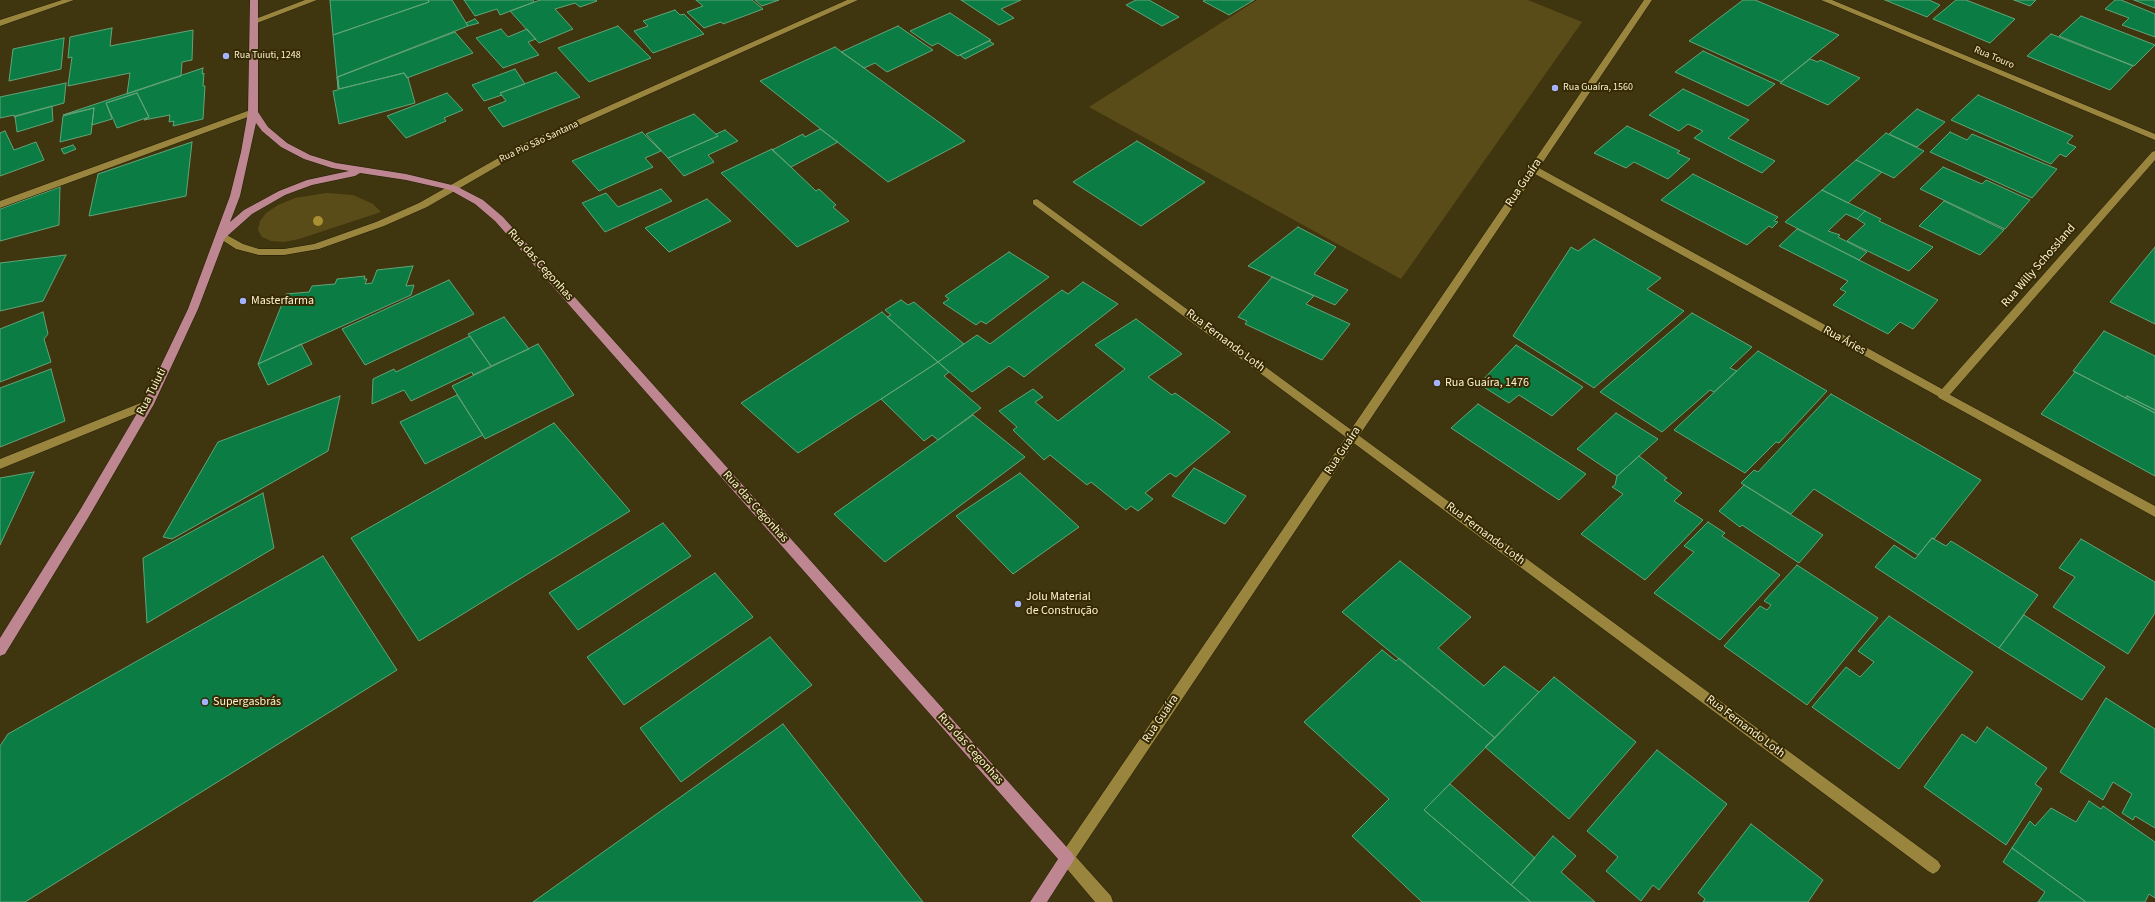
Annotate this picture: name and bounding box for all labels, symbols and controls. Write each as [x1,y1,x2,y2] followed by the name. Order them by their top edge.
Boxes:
[1972,44,2016,72] street label: Rua Touro
[234,50,301,62] place label: Rua Tuiuti, 1248
[221,51,231,61] marker: Rua Tuiuti, 1248
[1563,82,1633,94] place label: Rua Guaíra, 1560
[1550,83,1560,93] marker: Rua Guaíra, 1560
[497,118,581,166] street label: Rua Pio São Santana
[1503,156,1545,210] street label: Rua Guaíra
[1999,221,2079,311] street label: Rua Willy Schossland
[504,226,576,304] street label: Rua das Cegonhas
[251,294,314,308] place label: Masterfarma
[238,296,248,306] marker: Masterfarma
[1183,307,1267,375] street label: Rua Fernando Loth
[1820,323,1868,359] street label: Rua Áries
[134,366,170,418] street label: Rua Tuiuti
[1445,376,1529,390] place label: Rua Guaíra, 1476
[1432,378,1442,388] marker: Rua Guaíra, 1476
[1322,424,1364,478] street label: Rua Guaíra
[719,468,791,546] street label: Rua das Cegonhas
[1443,500,1527,568] street label: Rua Fernando Loth
[1026,590,1098,618] place label: Jolu Material de Construção
[1013,599,1023,609] marker: Jolu Material de Construção
[1140,692,1182,746] street label: Rua Guaíra
[1703,693,1787,761] street label: Rua Fernando Loth
[213,695,281,709] place label: Supergasbrás
[200,697,210,707] marker: Supergasbrás
[934,710,1006,788] street label: Rua das Cegonhas

